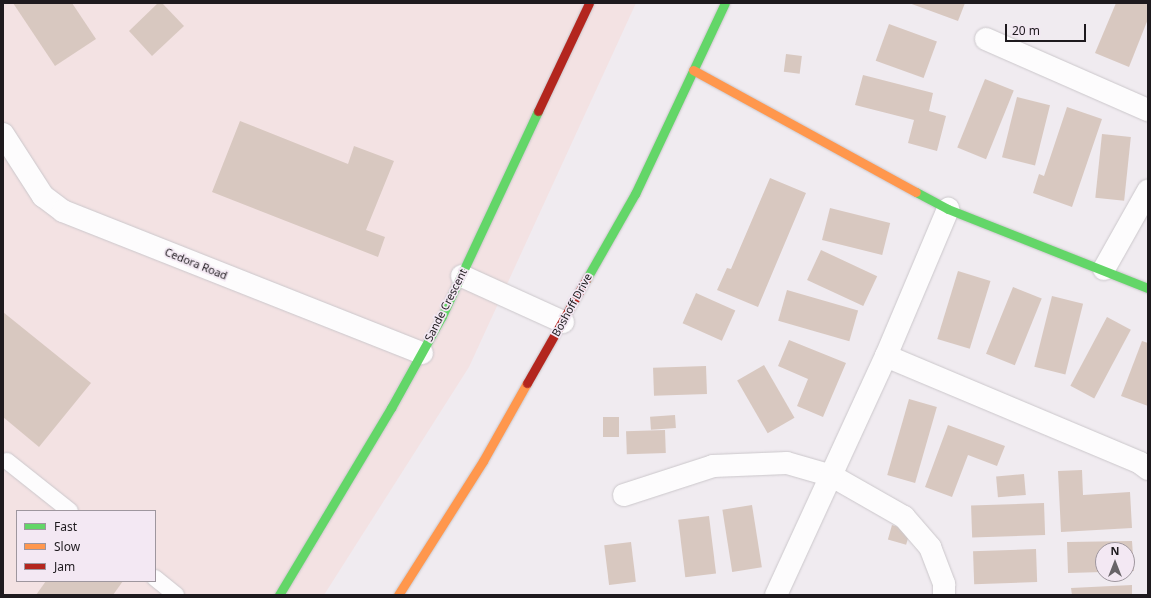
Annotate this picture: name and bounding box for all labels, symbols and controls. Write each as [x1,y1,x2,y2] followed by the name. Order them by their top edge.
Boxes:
[1007,16,1088,42] scale bar
[1012,22,1040,39] text: 20 m
[163,245,229,283] street label: Cedora Road
[422,266,470,344] street label: Sande Crescent
[549,271,595,339] street label: Boshoff Drive
[16,510,156,582] legend
[54,518,77,535] text: Fast
[54,538,80,555] text: Slow
[1095,542,1135,582] north arrow
[1111,543,1119,558] text: N
[54,558,75,575] text: Jam

